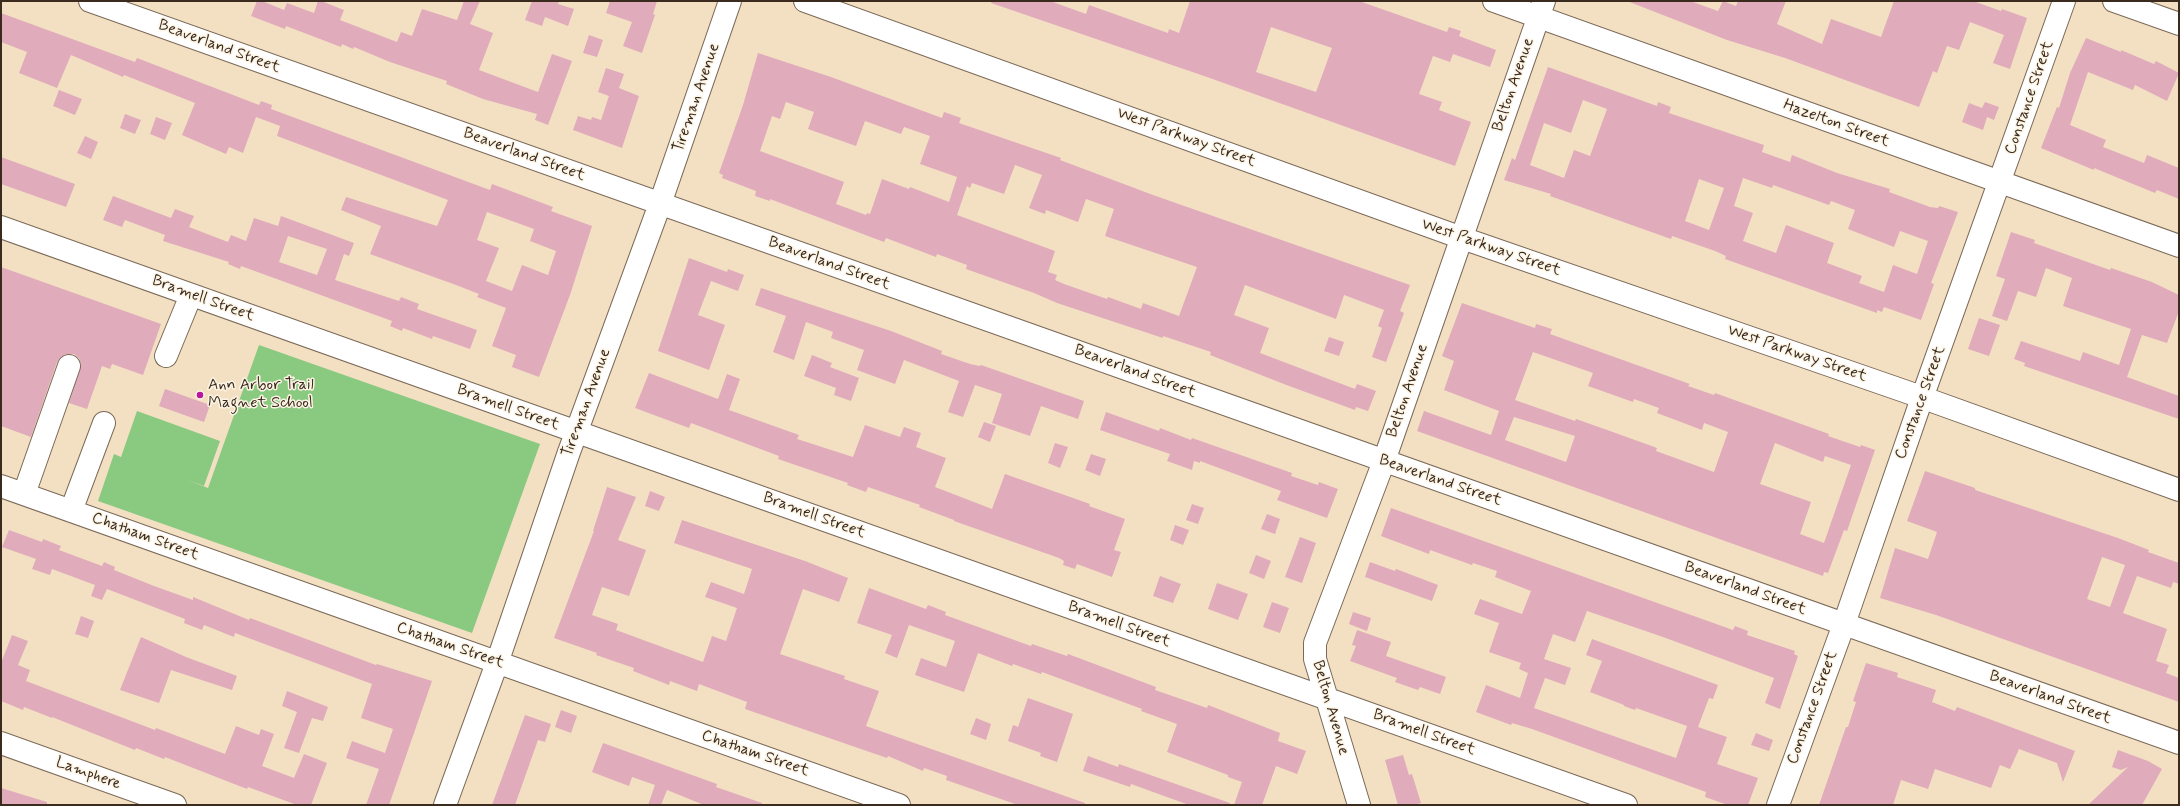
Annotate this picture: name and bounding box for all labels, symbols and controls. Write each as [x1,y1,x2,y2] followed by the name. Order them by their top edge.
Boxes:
[155,16,283,78] street label: Beaverland Street
[1489,36,1539,134] street label: Belton Avenue
[2002,39,2058,157] street label: Constance Street
[669,41,725,155] street label: Tireman Avenue
[1780,96,1892,152] street label: Hazelton Street
[1114,104,1258,172] street label: West Parkway Street
[460,124,588,186] street label: Beaverland Street
[1419,215,1563,281] street label: West Parkway Street
[765,233,893,295] street label: Beaverland Street
[149,272,257,326] street label: Bramell Street
[1725,321,1869,387] street label: West Parkway Street
[1071,341,1199,403] street label: Beaverland Street
[1383,342,1433,440] street label: Belton Avenue
[1892,344,1950,462] street label: Constance Street
[558,346,616,460] street label: Tireman Avenue
[208,376,314,414] place label: Ann Arbor Trail Magnet School
[454,381,562,435] street label: Bramell Street
[195,390,205,400] marker: Ann Arbor Trail Magnet School
[1376,451,1504,511] street label: Beaverland Street
[760,489,868,543] street label: Bramell Street
[89,509,201,565] street label: Chatham Street
[1681,558,1809,620] street label: Beaverland Street
[1065,598,1173,652] street label: Bramell Street
[394,619,506,673] street label: Chatham Street
[1784,649,1842,767] street label: Constance Street
[1307,658,1353,758] street label: Belton Avenue
[1986,667,2114,729] street label: Beaverland Street
[1370,706,1478,760] street label: Bramell Street
[699,727,811,781] street label: Chatham Street
[53,753,123,795] street label: Lamphere

